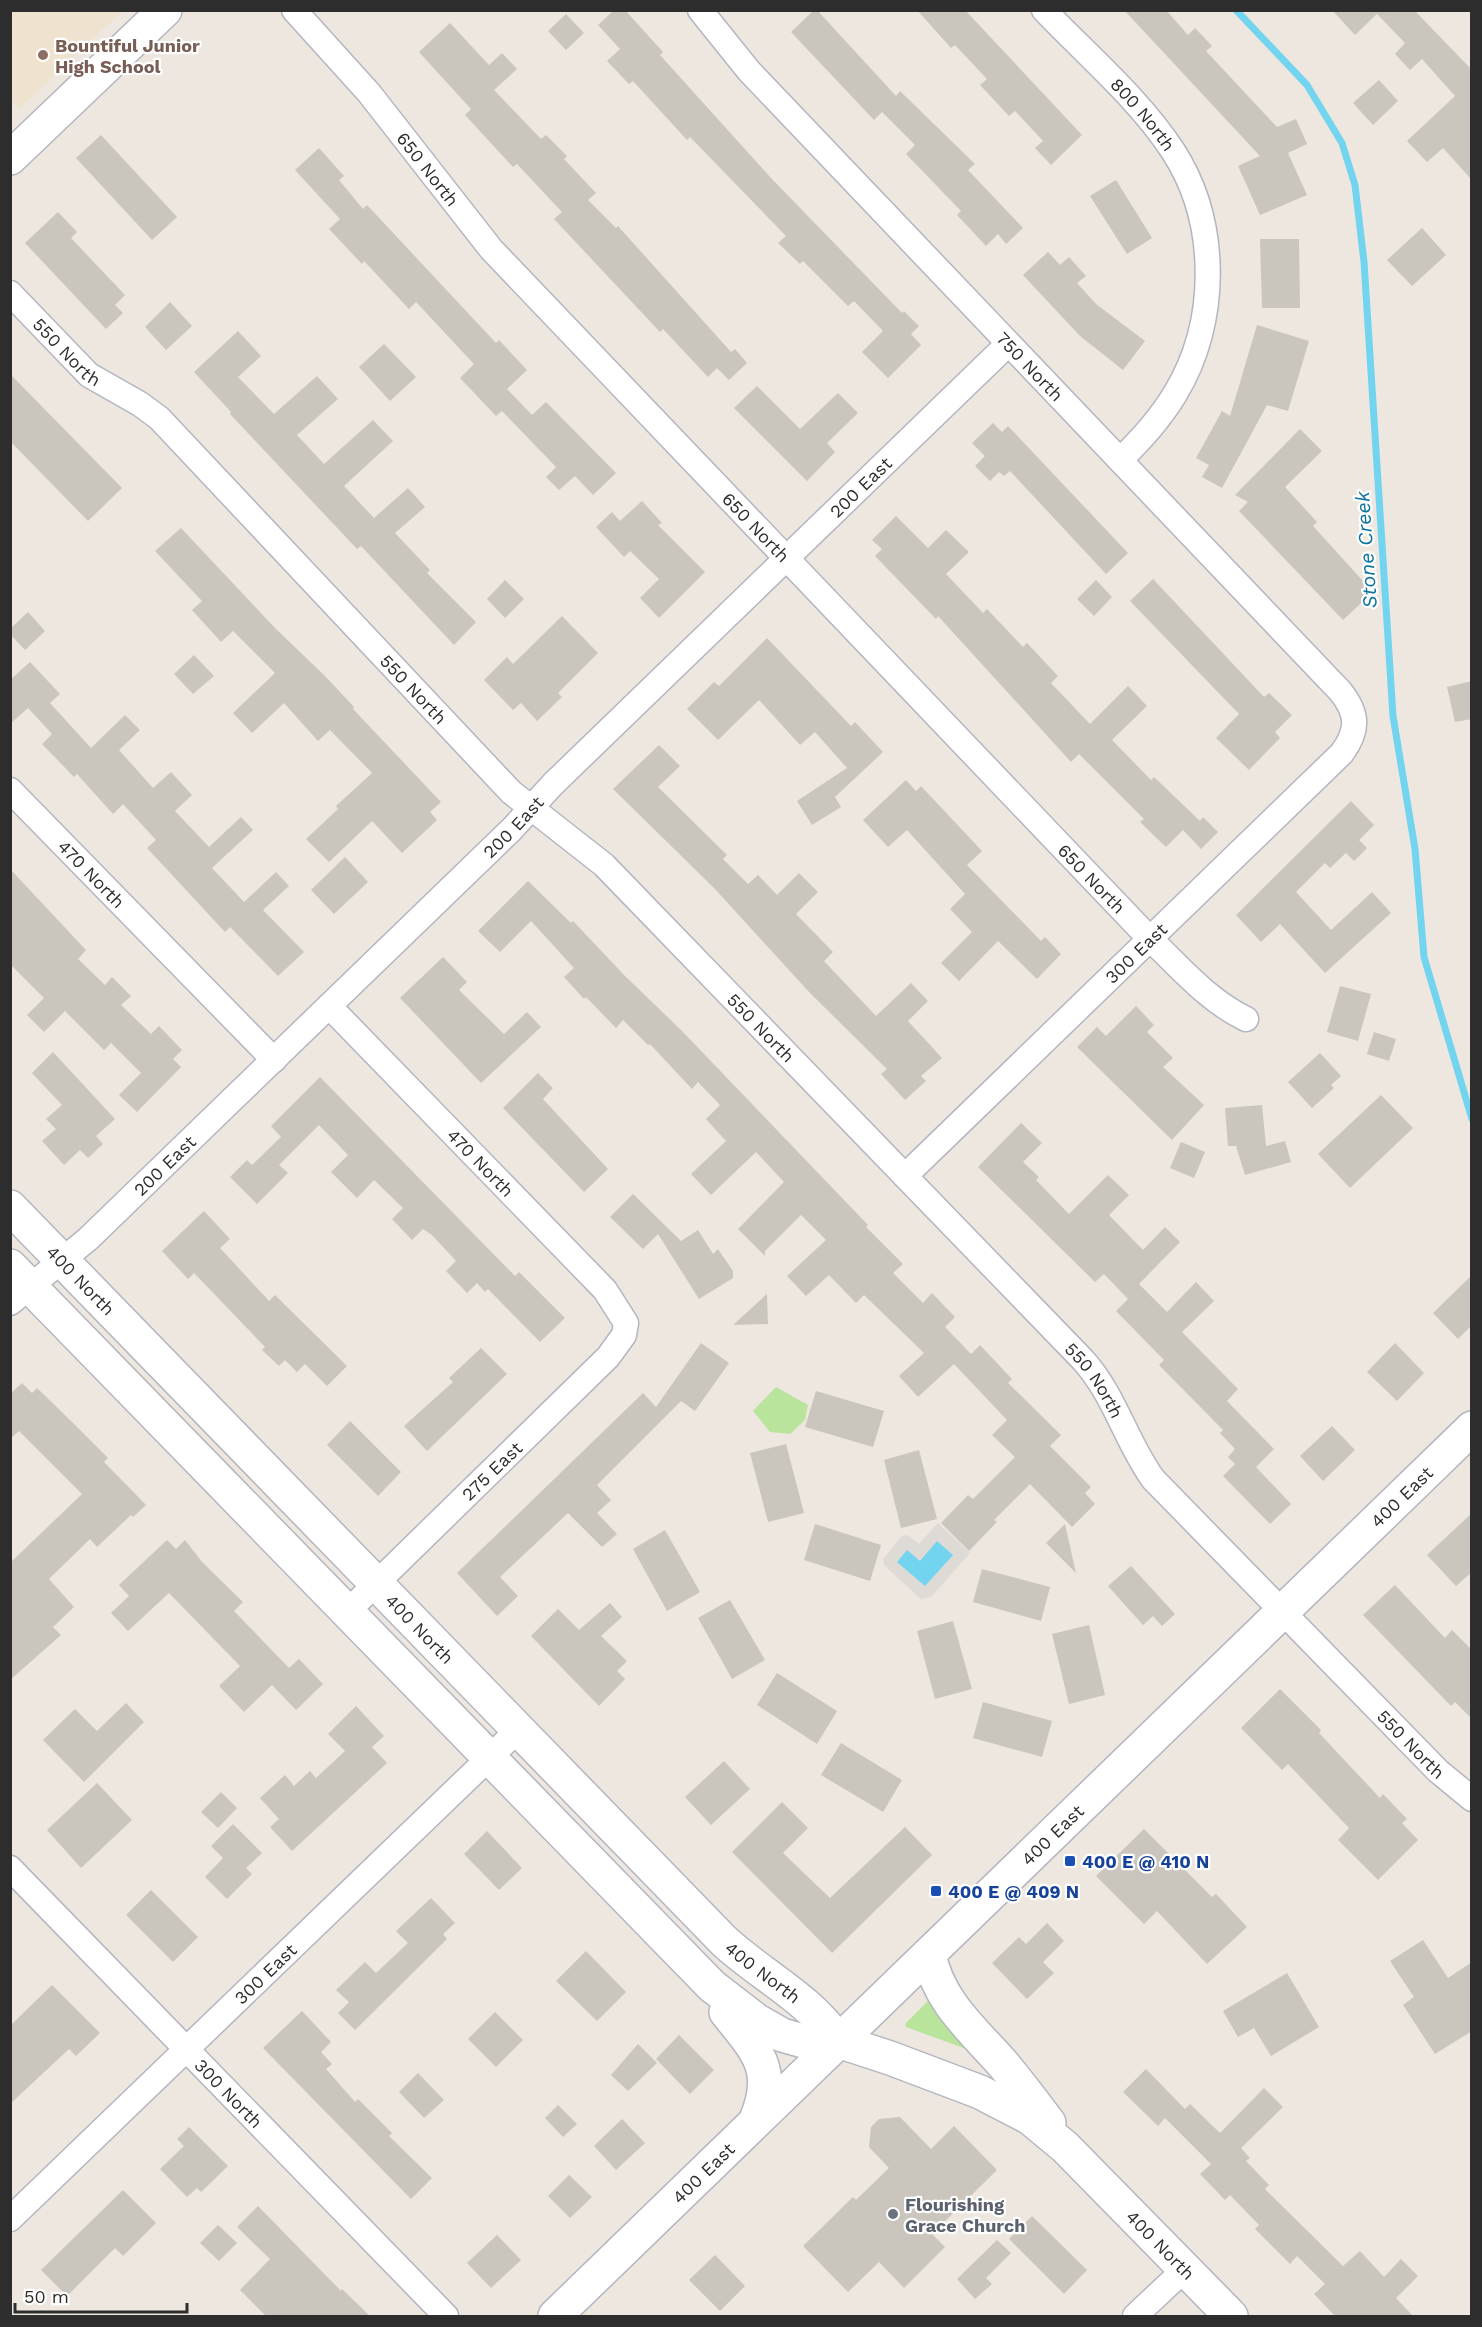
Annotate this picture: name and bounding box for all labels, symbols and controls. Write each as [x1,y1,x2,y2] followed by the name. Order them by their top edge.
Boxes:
[55,35,200,77] place label: Bountiful Junior High School
[36,48,50,62] marker: Bountiful Junior High School
[1107,73,1180,155] street label: 800 North
[393,128,464,210] street label: 650 North
[29,313,105,390] street label: 550 North
[993,327,1068,405] street label: 750 North
[825,452,896,521] street label: 200 East
[718,488,794,566] street label: 650 North
[1350,490,1382,609] water label: Stone Creek
[376,650,452,728] street label: 550 North
[478,791,548,862] street label: 200 East
[54,835,130,912] street label: 470 North
[1054,839,1130,917] street label: 650 North
[1101,918,1172,988] street label: 300 East
[723,989,799,1066] street label: 550 North
[443,1124,519,1201] street label: 470 North
[129,1130,200,1200] street label: 200 East
[43,1241,120,1319] street label: 400 North
[1061,1338,1128,1421] street label: 550 North
[458,1437,527,1505] street label: 275 East
[1366,1461,1437,1531] street label: 400 East
[381,1589,459,1668] street label: 400 North
[1373,1705,1449,1783] street label: 550 North
[1017,1800,1088,1869] street label: 400 East
[1082,1851,1209,1872] place label: 400 E @ 410 N
[1063,1854,1077,1868] marker: 400 E @ 410 N
[948,1881,1079,1902] place label: 400 E @ 409 N
[929,1884,943,1898] marker: 400 E @ 409 N
[721,1937,805,2007] street label: 400 North
[230,1939,301,2008] street label: 300 East
[191,2054,267,2132] street label: 300 North
[668,2138,739,2207] street label: 400 East
[905,2194,1025,2236] place label: Flourishing Grace Church
[1122,2206,1200,2284] street label: 400 North
[886,2207,900,2221] marker: Flourishing Grace Church
[15,2276,188,2314] scale bar
[24,2286,69,2307] text: 50 m

